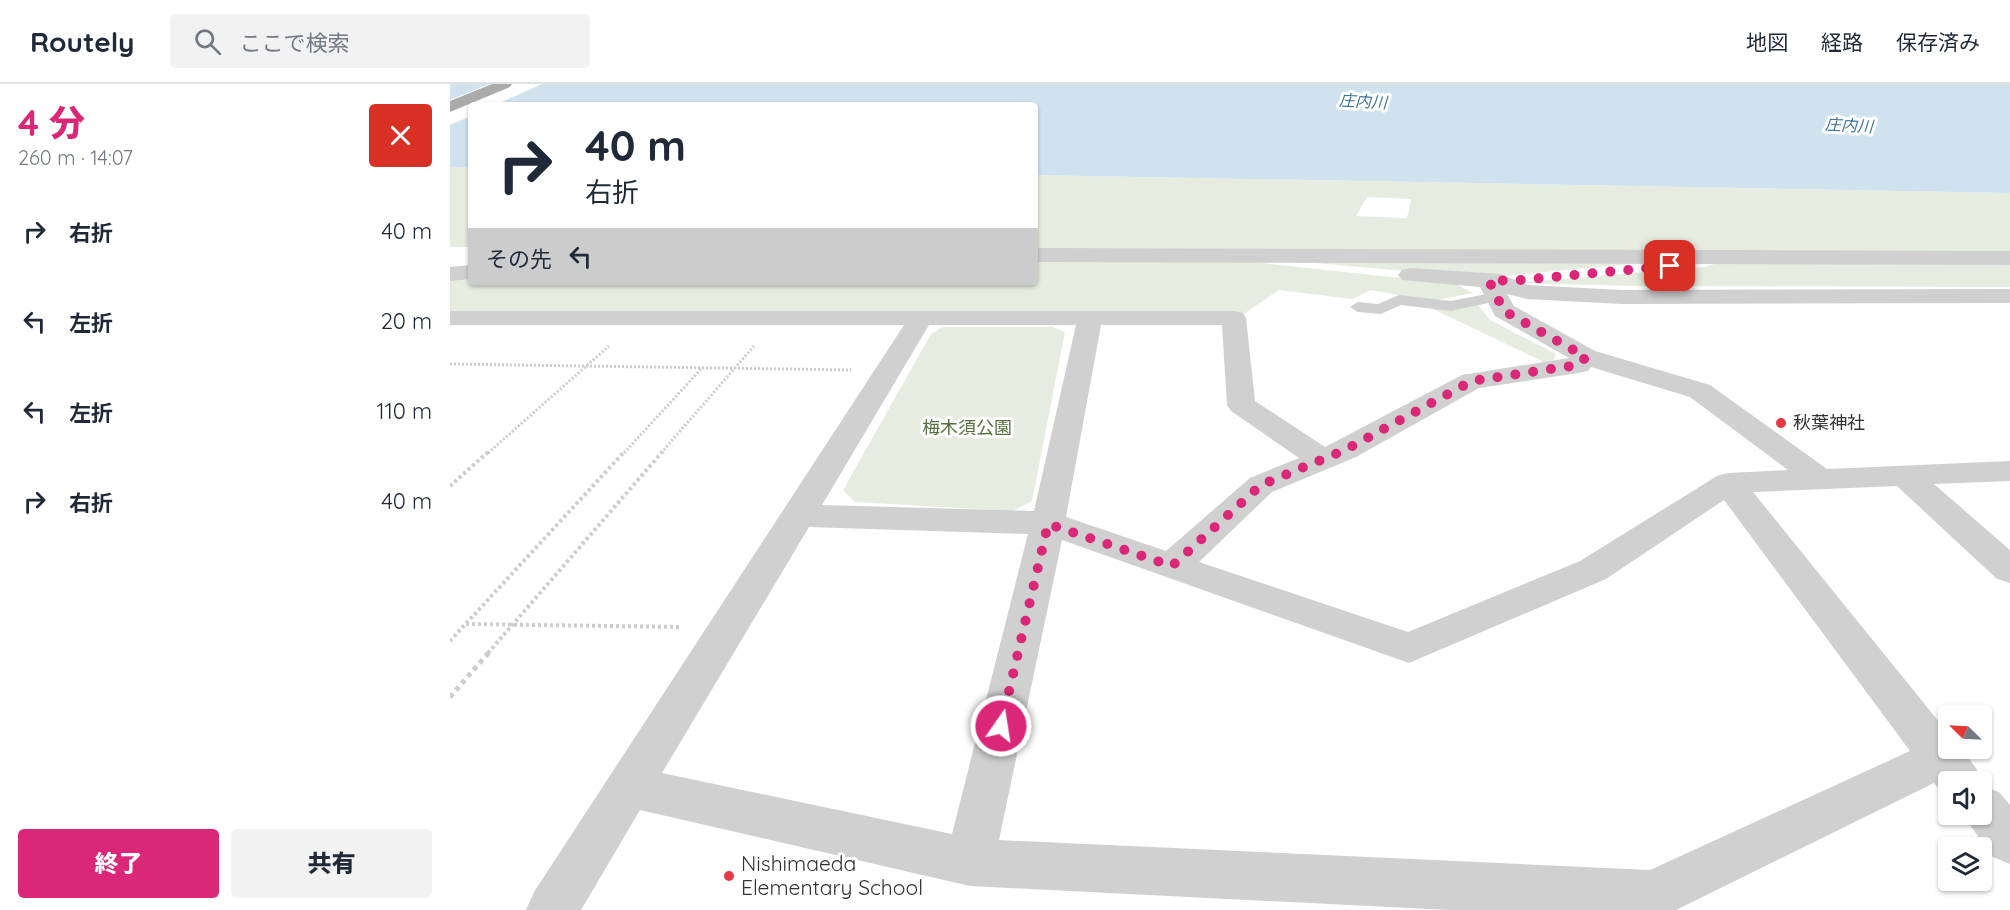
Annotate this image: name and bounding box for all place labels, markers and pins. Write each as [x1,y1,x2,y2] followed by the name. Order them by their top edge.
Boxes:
[1644,240,1695,291] pin
[1793,411,1865,434] place label: 秋葉神社
[1774,416,1788,430] marker: 秋葉神社
[741,850,923,900] place label: Nishimaeda Elementary School
[722,869,736,883] marker: Nishimaeda Elementary School

